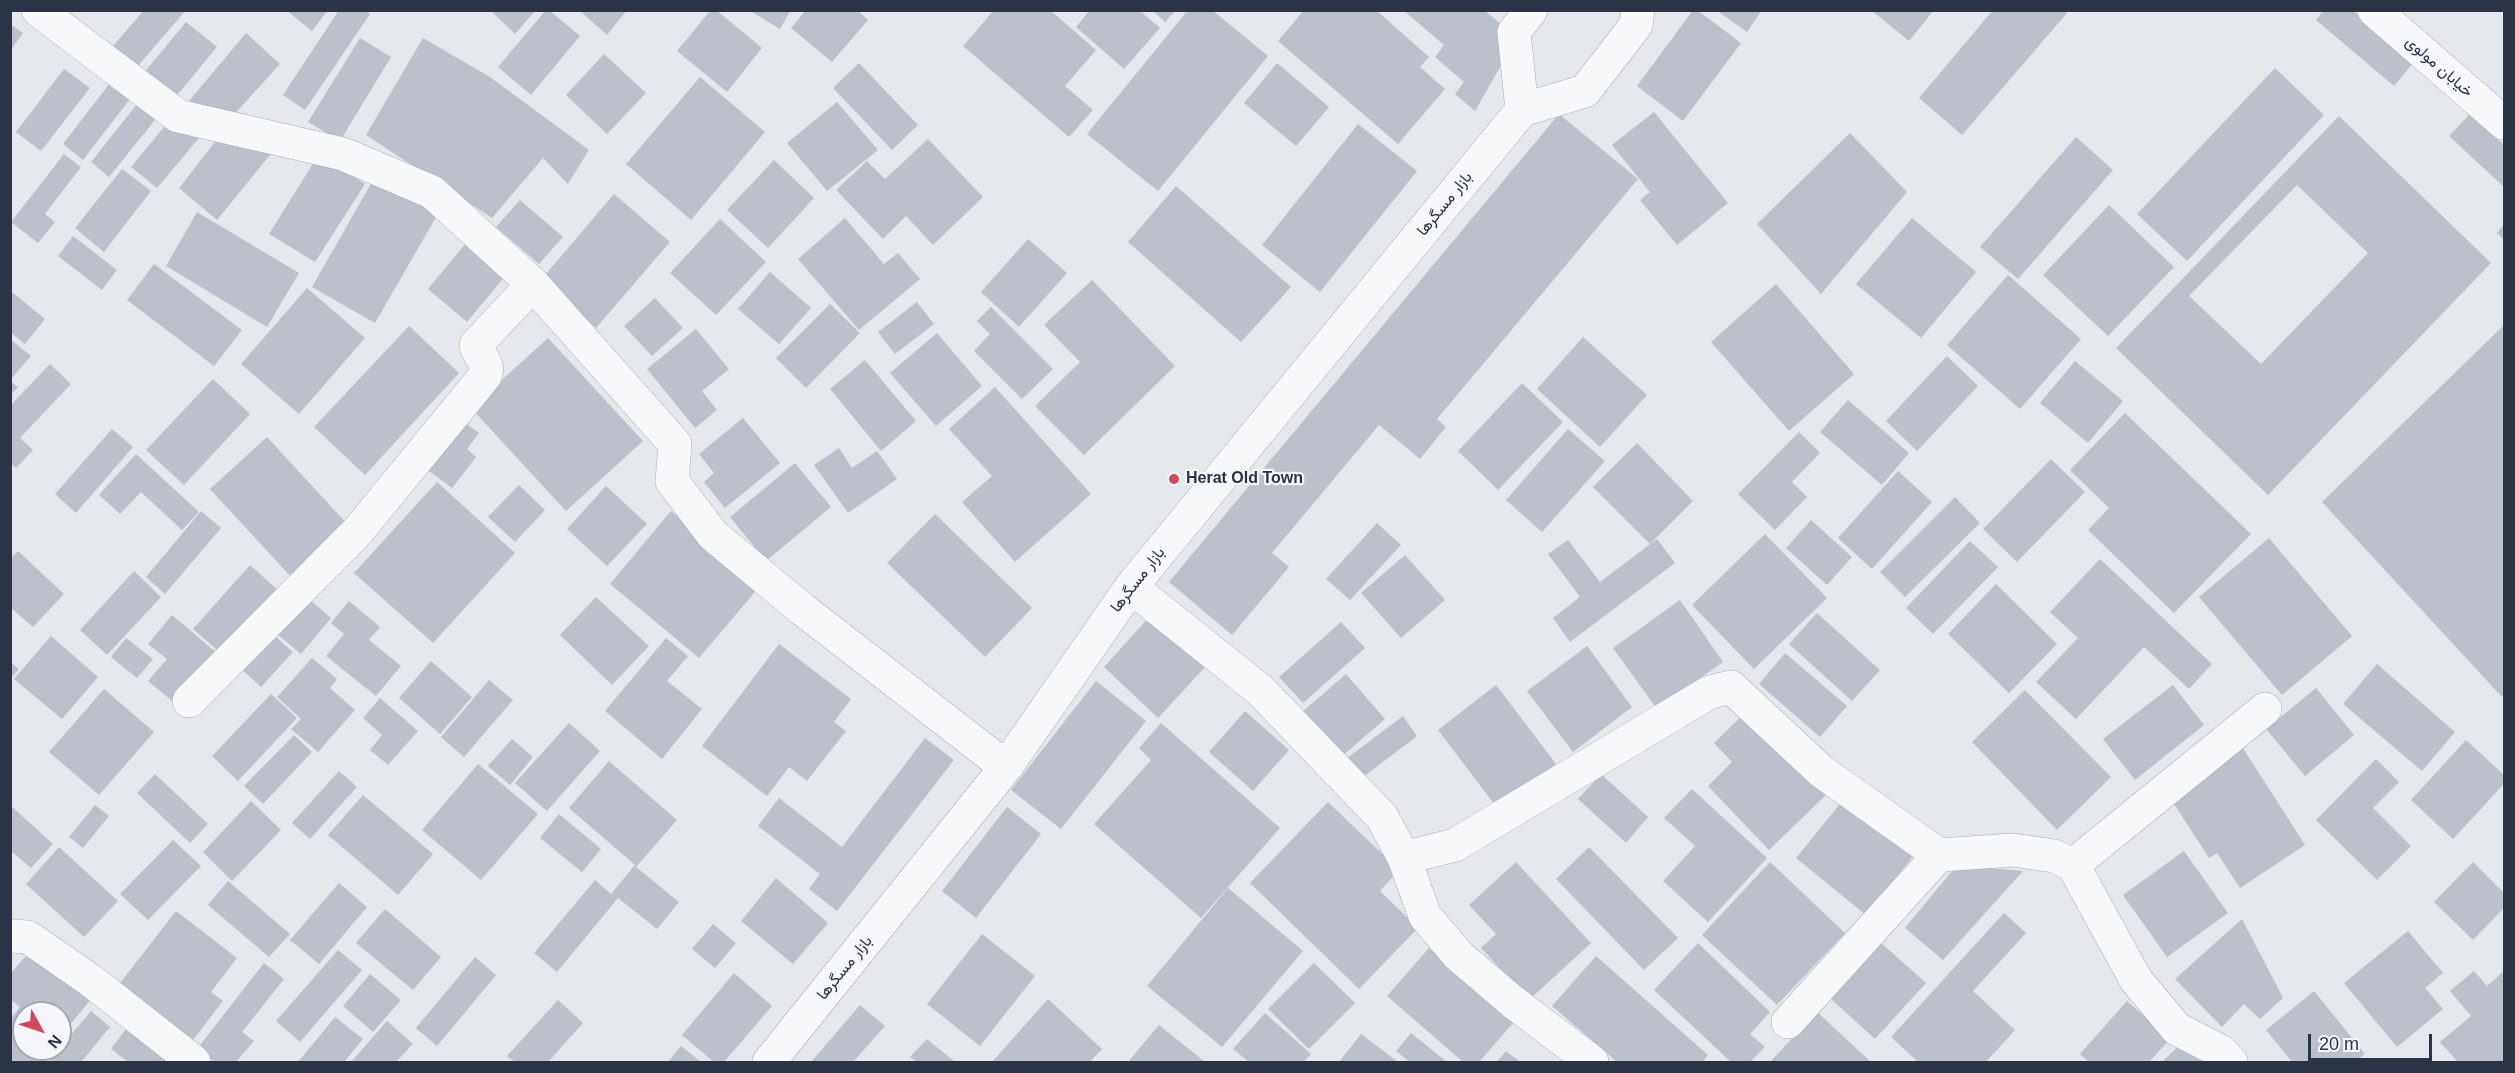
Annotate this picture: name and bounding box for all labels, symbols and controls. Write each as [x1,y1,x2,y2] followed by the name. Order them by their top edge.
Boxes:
[2401,32,2477,102] street label: خیابان مولوی
[1413,168,1477,240] street label: بازار مسگرها
[1186,469,1303,489] place label: Herat Old Town
[1167,472,1181,486] marker: Herat Old Town
[1107,544,1169,616] street label: بازار مسگرها
[813,932,877,1004] street label: بازار مسگرها
[12,1001,72,1061] north arrow
[2311,1022,2436,1060] scale bar
[44,1032,65,1051] text: N
[2319,1034,2359,1054] text: 20 m

